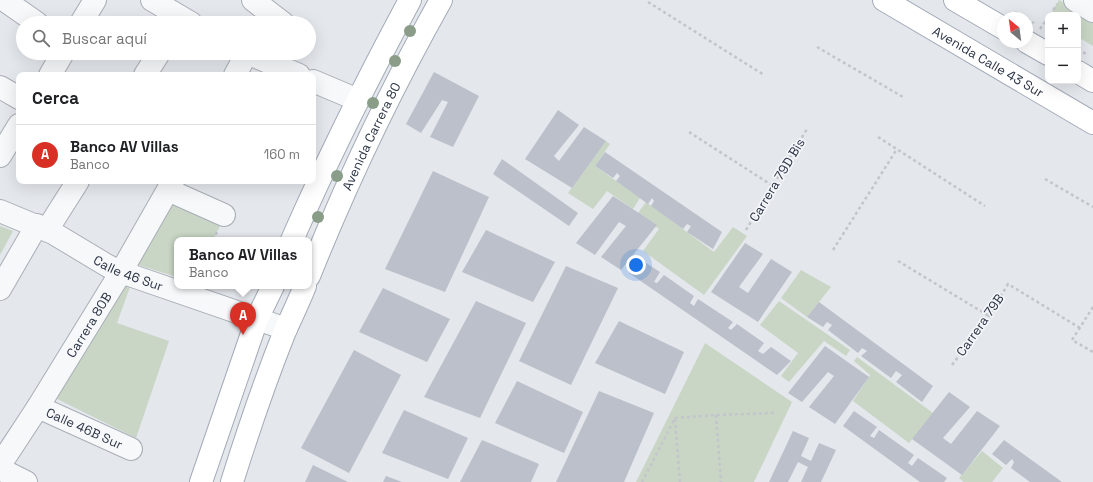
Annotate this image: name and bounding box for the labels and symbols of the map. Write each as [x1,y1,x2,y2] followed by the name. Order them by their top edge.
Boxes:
[997,12,1033,48] north arrow
[930,22,1047,101] street label: Avenida Calle 43 Sur
[338,79,404,193] street label: Avenida Carrera 80
[745,135,809,225] street label: Carrera 79D Bis
[91,251,165,294] street label: Calle 46 Sur
[626,255,646,275] your location
[62,289,115,360] street label: Carrera 80B
[952,290,1008,360] street label: Carrera 79B
[230,302,256,335] pin: A
[44,403,126,453] street label: Calle 46B Sur

